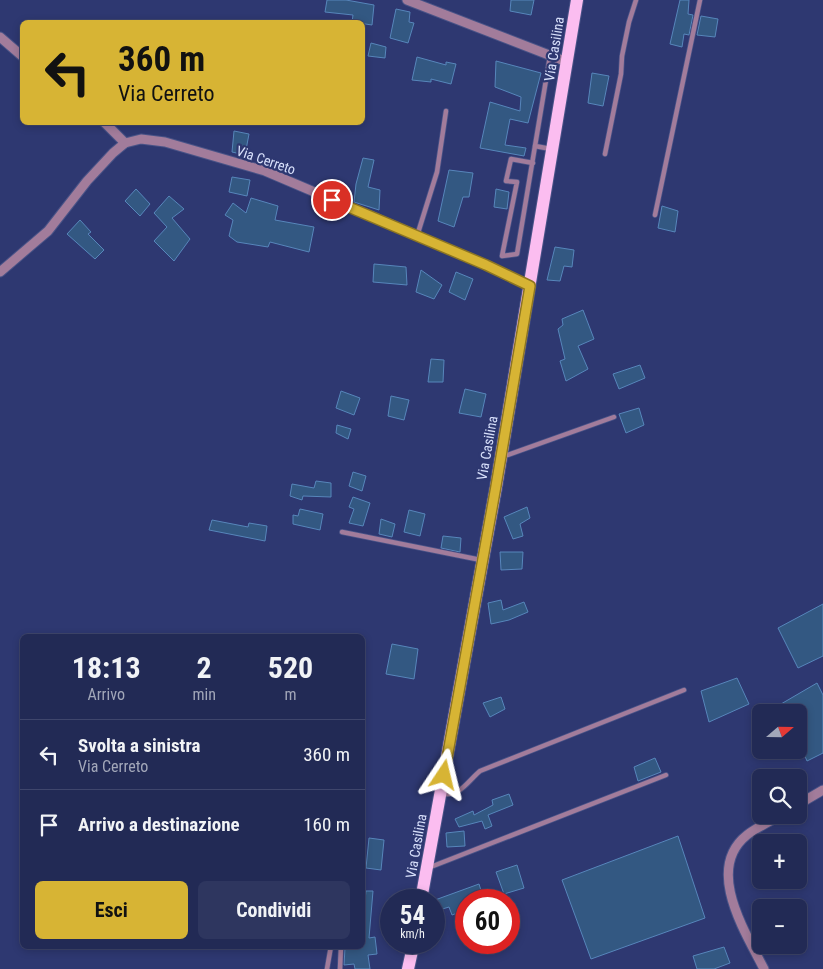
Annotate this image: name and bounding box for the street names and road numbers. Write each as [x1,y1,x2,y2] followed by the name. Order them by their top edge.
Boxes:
[541,16,567,82] street label: Via Casilina
[234,142,298,178] street label: Via Cerreto
[473,415,501,481] street label: Via Casilina
[402,813,430,879] street label: Via Casilina

